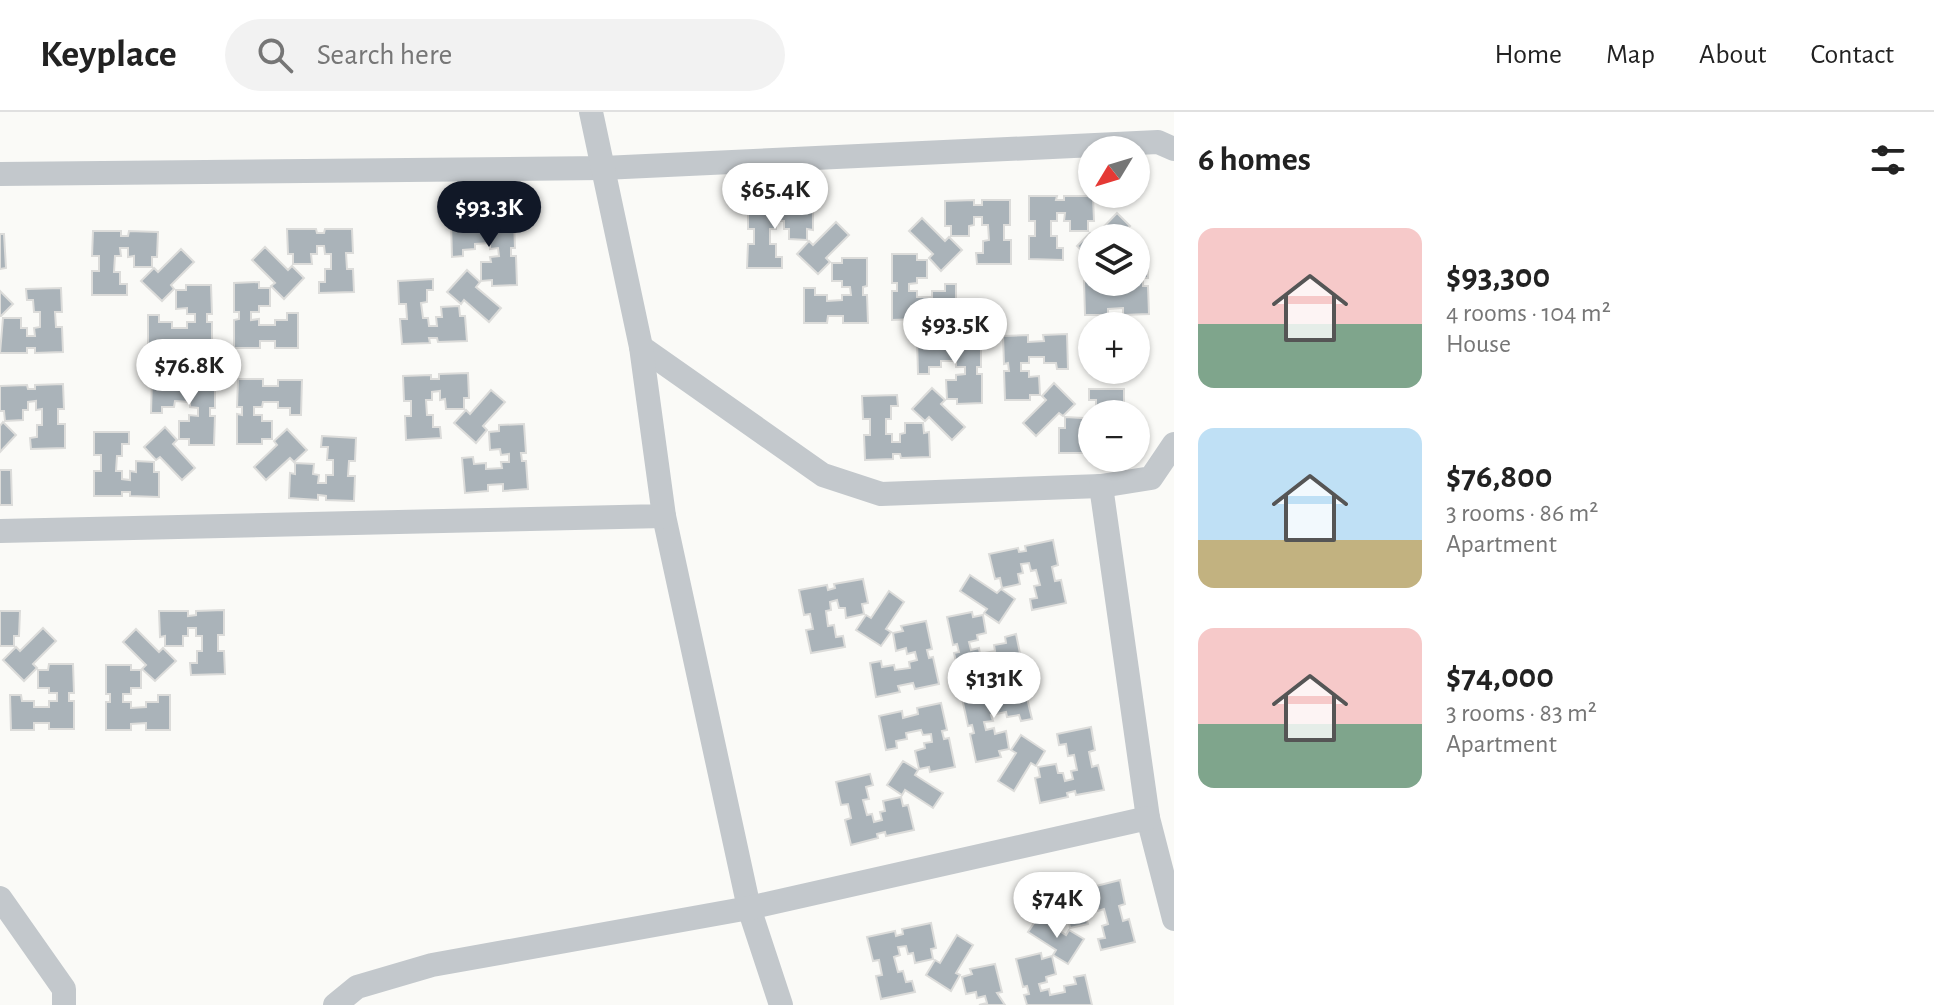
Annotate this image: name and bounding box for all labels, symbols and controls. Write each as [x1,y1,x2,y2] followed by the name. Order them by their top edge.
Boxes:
[225,19,785,91] search box
[253,33,297,77] icon: search
[40,36,177,74] text: Keyplace
[317,40,452,70] text: Search here
[1495,41,1562,69] text: Home
[1606,41,1655,69] text: Map
[1699,41,1767,69] text: About
[1811,41,1894,69] text: Contact
[1078,136,1150,208] north arrow
[1078,136,1150,472] map controls
[1866,138,1910,182] icon: filters
[1198,143,1311,177] text: 6 homes
[710,163,840,231] pin: $65.4K
[740,176,810,202] text: $65.4K
[424,181,554,249] pin: $93.3K
[455,194,523,220] text: $93.3K
[1078,224,1150,296] button: layers
[1262,260,1358,356] icon: home
[1446,260,1550,294] text: $93,300
[890,298,1020,366] pin: $93.5K
[1446,300,1611,326] text: 4 rooms · 104 m²
[921,311,989,337] text: $93.5K
[1078,312,1150,384] button: +
[1446,331,1511,357] text: House
[124,339,254,407] pin: $76.8K
[154,352,224,378] text: $76.8K
[1078,400,1150,472] button: −
[1262,460,1358,556] icon: home
[1446,460,1552,494] text: $76,800
[1446,500,1598,526] text: 3 rooms · 86 m²
[1446,531,1557,557] text: Apartment
[938,652,1050,720] pin: $131K
[1262,660,1358,756] icon: home
[1446,660,1554,694] text: $74,000
[966,665,1022,691] text: $131K
[1446,700,1597,726] text: 3 rooms · 83 m²
[1446,731,1557,757] text: Apartment
[1010,872,1104,940] pin: $74K
[1031,885,1083,911] text: $74K

